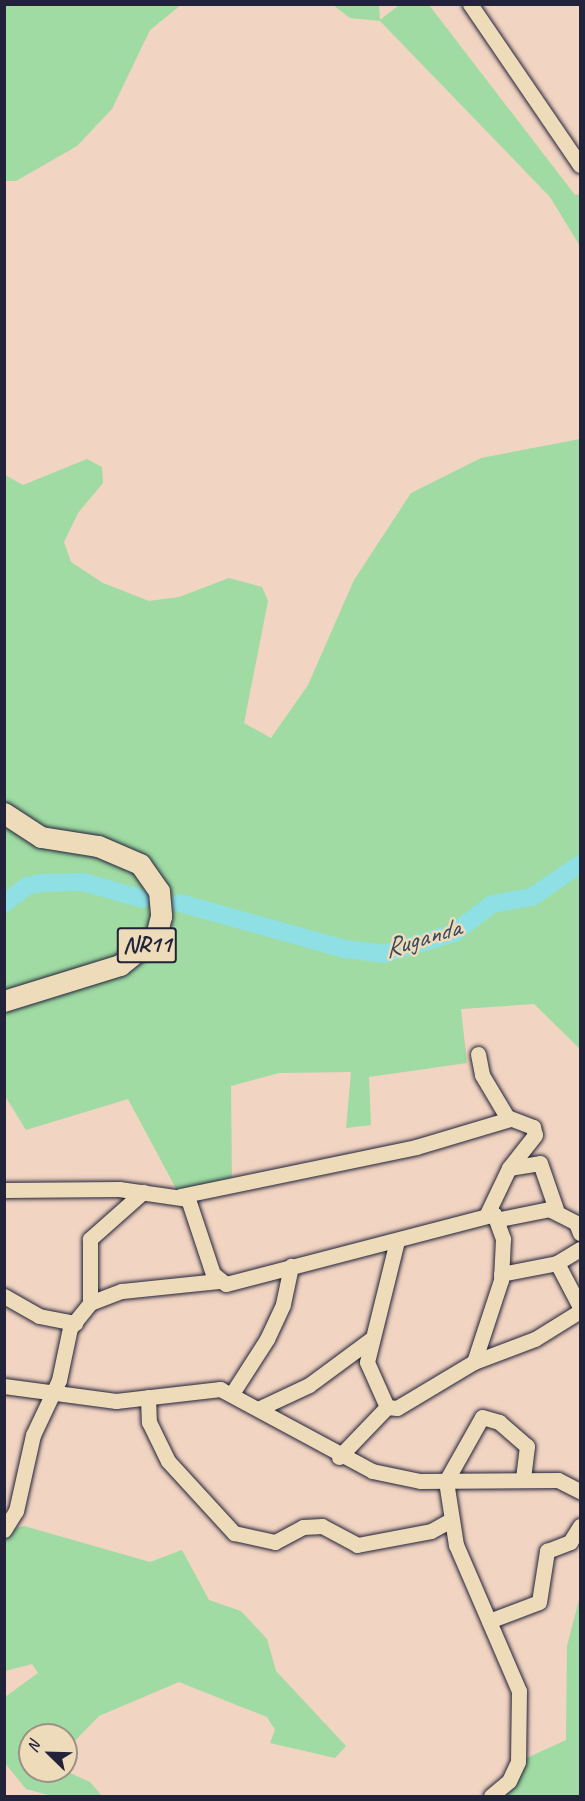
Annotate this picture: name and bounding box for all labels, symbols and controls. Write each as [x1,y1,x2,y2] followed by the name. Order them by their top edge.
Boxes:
[380,911,464,965] water label: Ruganda
[116,924,178,966] road number: NR11
[18,1723,78,1783] north arrow
[22,1738,44,1755] text: N

